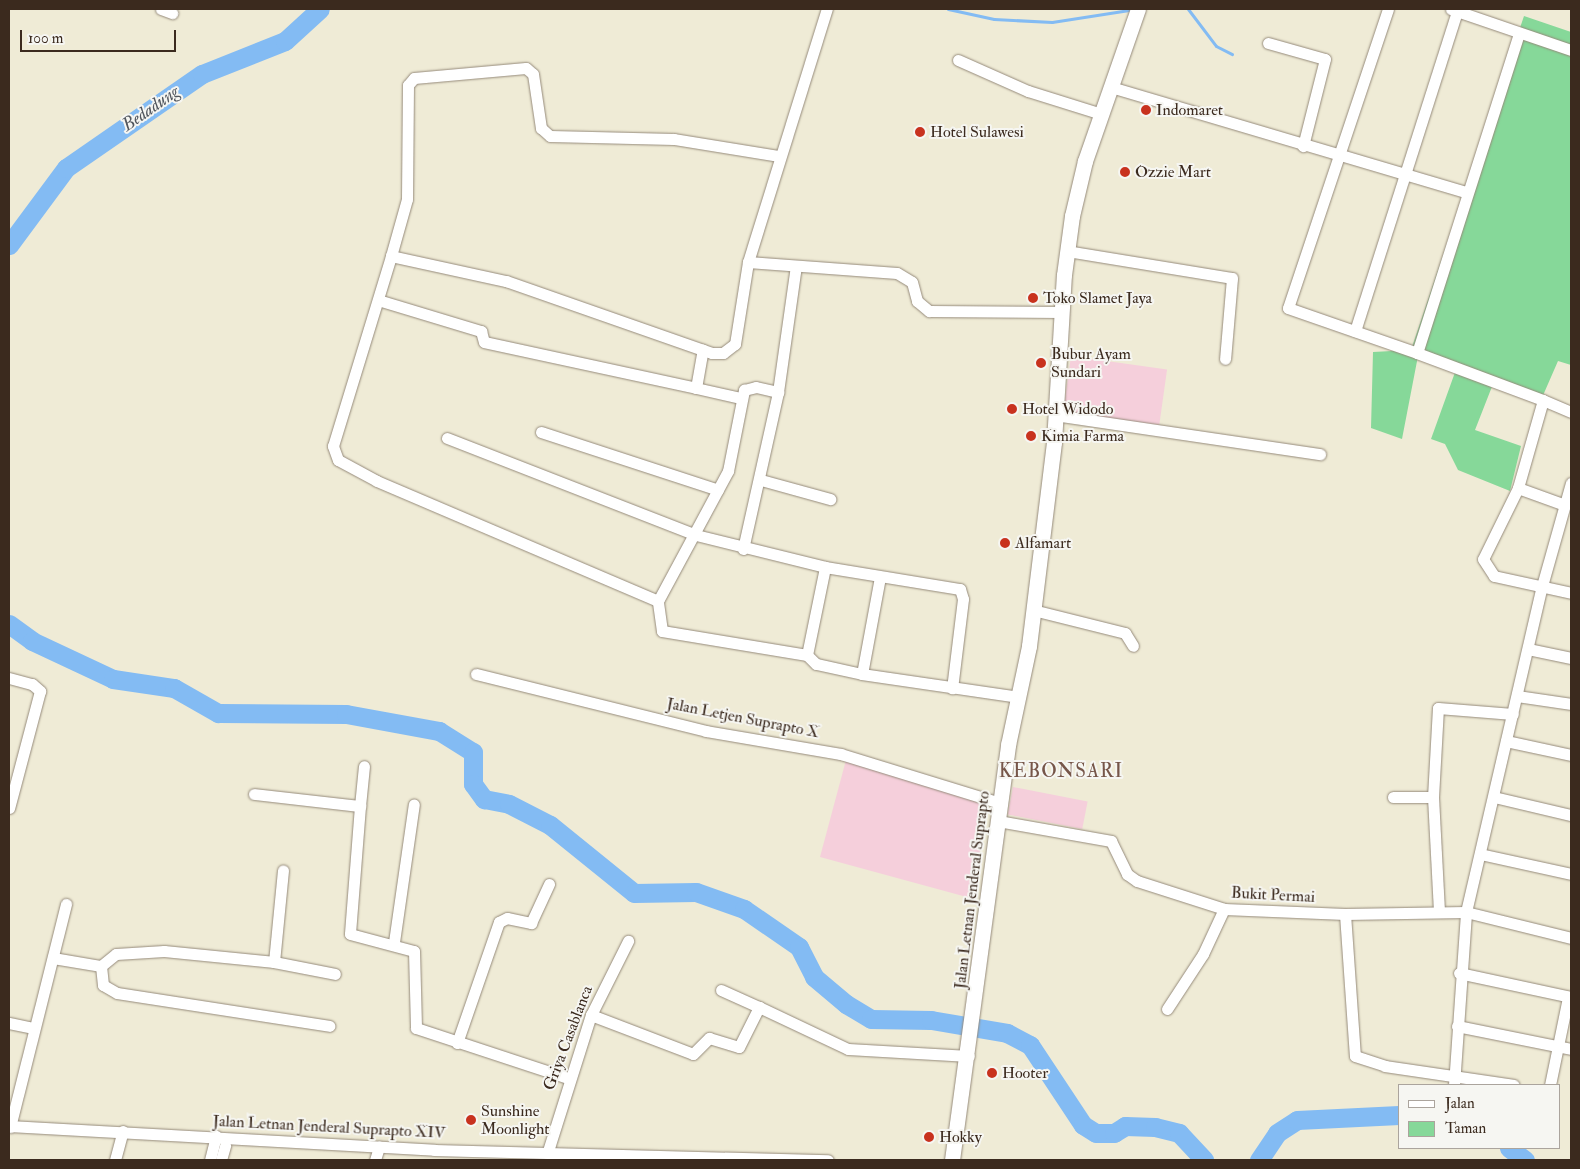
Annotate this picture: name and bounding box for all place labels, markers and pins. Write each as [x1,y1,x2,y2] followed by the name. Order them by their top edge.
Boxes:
[1156,100,1223,120] place label: Indomaret
[1140,104,1152,116] marker: Indomaret
[930,122,1024,142] place label: Hotel Sulawesi
[914,126,926,138] marker: Hotel Sulawesi
[1135,162,1211,182] place label: Ozzie Mart
[1119,166,1131,178] marker: Ozzie Mart
[1043,288,1152,308] place label: Toko Slamet Jaya
[1027,292,1039,304] marker: Toko Slamet Jaya
[1051,344,1131,382] place label: Bubur Ayam Sundari
[1035,357,1047,369] marker: Bubur Ayam Sundari
[1022,399,1114,419] place label: Hotel Widodo
[1006,403,1018,415] marker: Hotel Widodo
[1041,426,1124,446] place label: Kimia Farma
[1025,430,1037,442] marker: Kimia Farma
[1015,533,1071,553] place label: Alfamart
[999,537,1011,549] marker: Alfamart
[1002,1063,1048,1083] place label: Hooter
[986,1067,998,1079] marker: Hooter
[481,1101,550,1139] place label: Sunshine Moonlight
[465,1114,477,1126] marker: Sunshine Moonlight
[939,1127,982,1147] place label: Hokky
[923,1131,935,1143] marker: Hokky

